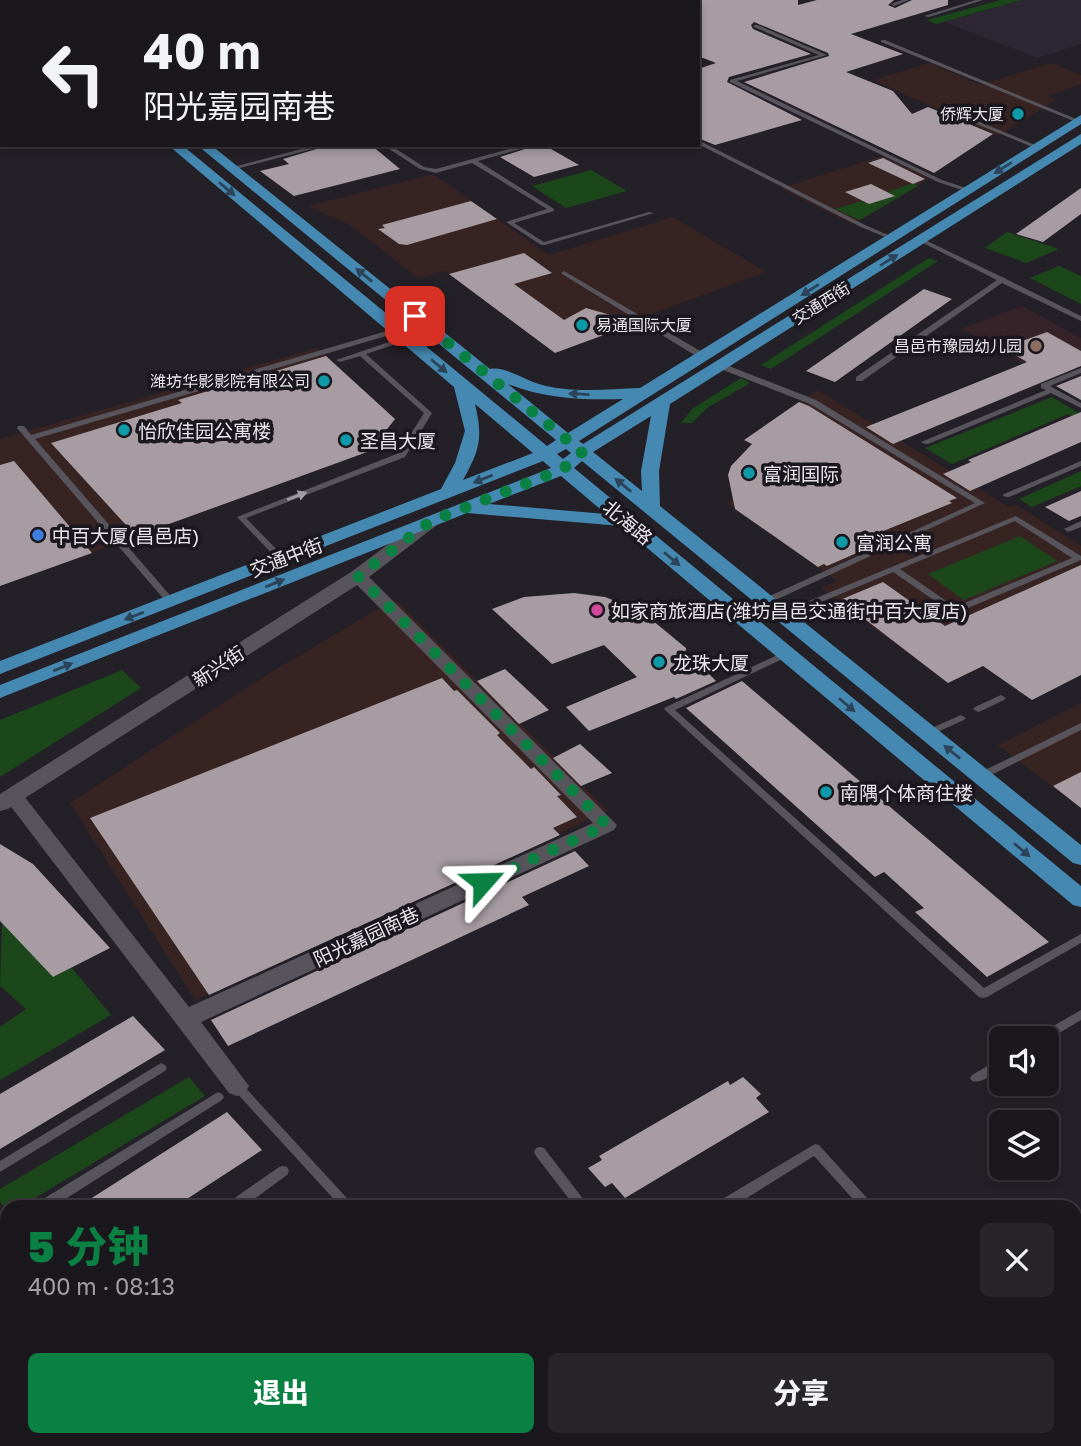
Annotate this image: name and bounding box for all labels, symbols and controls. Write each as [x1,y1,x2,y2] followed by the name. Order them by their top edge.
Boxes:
[143,21,261,80] text: 40 m
[28,28,119,119] icon: left
[143,87,335,125] text: 阳光嘉园南巷
[940,104,1004,124] place label: 侨辉大厦
[1010,106,1026,122] marker: 侨辉大厦
[993,162,1012,175] one-way arrow
[218,181,235,196] one-way arrow
[880,253,899,266] one-way arrow
[356,268,374,283] one-way arrow
[789,278,853,328] street label: 交通西街
[801,283,820,296] one-way arrow
[385,286,445,346] pin
[396,297,434,335] icon: arrive
[596,315,692,335] place label: 易通国际大厦
[574,317,590,333] marker: 易通国际大厦
[894,336,1022,356] place label: 昌邑市豫园幼儿园
[1028,338,1044,354] marker: 昌邑市豫园幼儿园
[430,358,448,373] one-way arrow
[150,371,310,391] place label: 潍坊华影影院有限公司
[316,373,332,389] marker: 潍坊华影影院有限公司
[568,389,590,400] one-way arrow
[138,419,271,442] place label: 怡欣佳园公寓楼
[116,422,132,438] marker: 怡欣佳园公寓楼
[360,429,436,452] place label: 圣昌大厦
[338,432,354,448] marker: 圣昌大厦
[763,462,839,485] place label: 富润国际
[741,465,757,481] marker: 富润国际
[472,474,493,485] one-way arrow
[615,478,633,493] one-way arrow
[286,490,307,501] one-way arrow
[599,495,657,549] street label: 北海路
[52,524,199,547] place label: 中百大厦(昌邑店)
[30,527,46,543] marker: 中百大厦(昌邑店)
[856,531,932,554] place label: 富润公寓
[246,533,326,581] street label: 交通中街
[834,534,850,550] marker: 富润公寓
[664,551,681,566] one-way arrow
[264,578,285,589] one-way arrow
[611,599,967,622] place label: 如家商旅酒店(潍坊昌邑交通街中百大厦店)
[589,602,605,618] marker: 如家商旅酒店(潍坊昌邑交通街中百大厦店)
[123,610,144,621] one-way arrow
[188,641,248,691] street label: 新兴街
[673,651,749,674] place label: 龙珠大厦
[651,654,667,670] marker: 龙珠大厦
[53,662,74,673] one-way arrow
[838,697,856,712] one-way arrow
[943,745,961,760] one-way arrow
[840,781,973,804] place label: 南隅个体商住楼
[818,784,834,800] marker: 南隅个体商住楼
[1014,842,1031,857] one-way arrow
[446,845,520,919] position arrow
[309,901,423,971] street label: 阳光嘉园南巷
[989,1026,1059,1180] map controls
[989,1026,1059,1096] button: sound
[989,1110,1059,1180] button: layers
[28,1221,149,1271] text: 5 分钟
[980,1223,1054,1297] button: close
[28,1272,175,1300] text: 400 m · 08:13
[28,1353,534,1433] button: 退出
[548,1353,1054,1433] button: 分享

